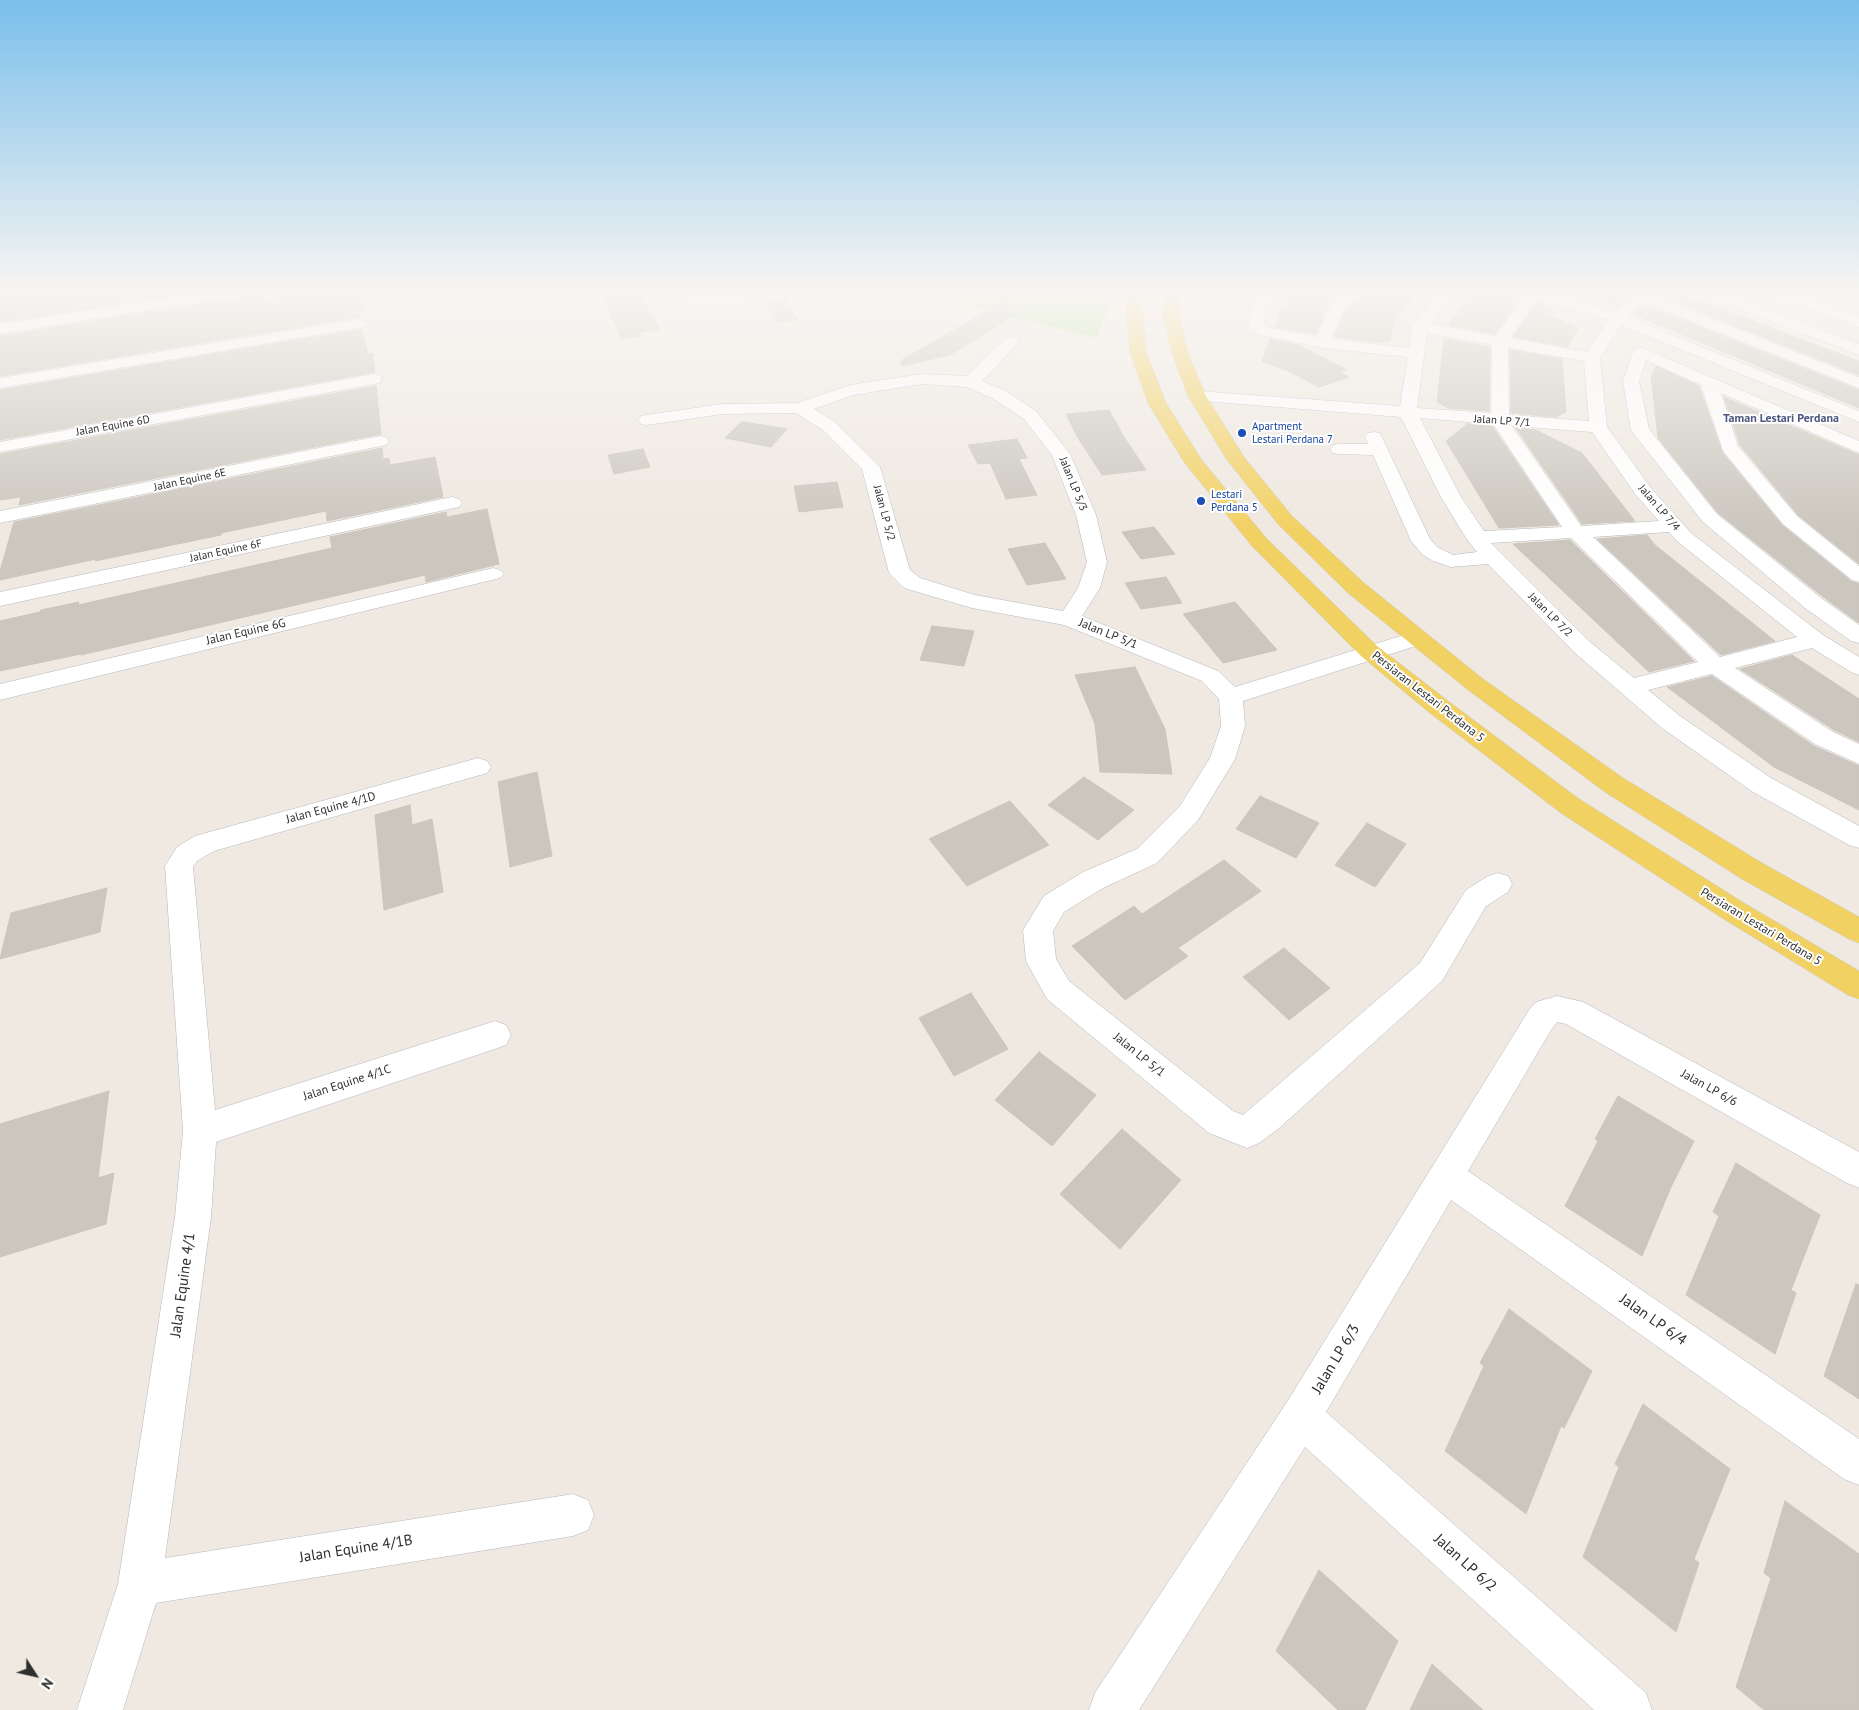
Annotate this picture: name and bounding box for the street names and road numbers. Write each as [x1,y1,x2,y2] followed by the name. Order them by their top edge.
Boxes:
[1473,412,1531,430] street label: Jalan LP 7/1
[75,413,151,439] street label: Jalan Equine 6D
[1056,455,1090,513] street label: Jalan LP 5/3
[153,466,227,494] street label: Jalan Equine 6E
[1635,482,1683,534] street label: Jalan LP 7/4
[870,484,898,542] street label: Jalan LP 5/2
[189,537,263,565] street label: Jalan Equine 6F
[1525,590,1575,640] street label: Jalan LP 7/2
[205,616,287,648] street label: Jalan Equine 6G
[1077,616,1139,652] street label: Jalan LP 5/1
[1369,649,1487,745] street label: Persiaran Lestari Perdana 5
[285,789,377,827] street label: Jalan Equine 4/1D
[1698,885,1824,969] street label: Persiaran Lestari Perdana 5
[1110,1030,1168,1080] street label: Jalan LP 5/1
[301,1062,393,1104] street label: Jalan Equine 4/1C
[1678,1067,1740,1109] street label: Jalan LP 6/6
[167,1231,199,1339] street label: Jalan Equine 4/1
[1616,1290,1690,1350] street label: Jalan LP 6/4
[1308,1321,1364,1397] street label: Jalan LP 6/3
[1430,1530,1500,1596] street label: Jalan LP 6/2
[298,1531,414,1567] street label: Jalan Equine 4/1B

